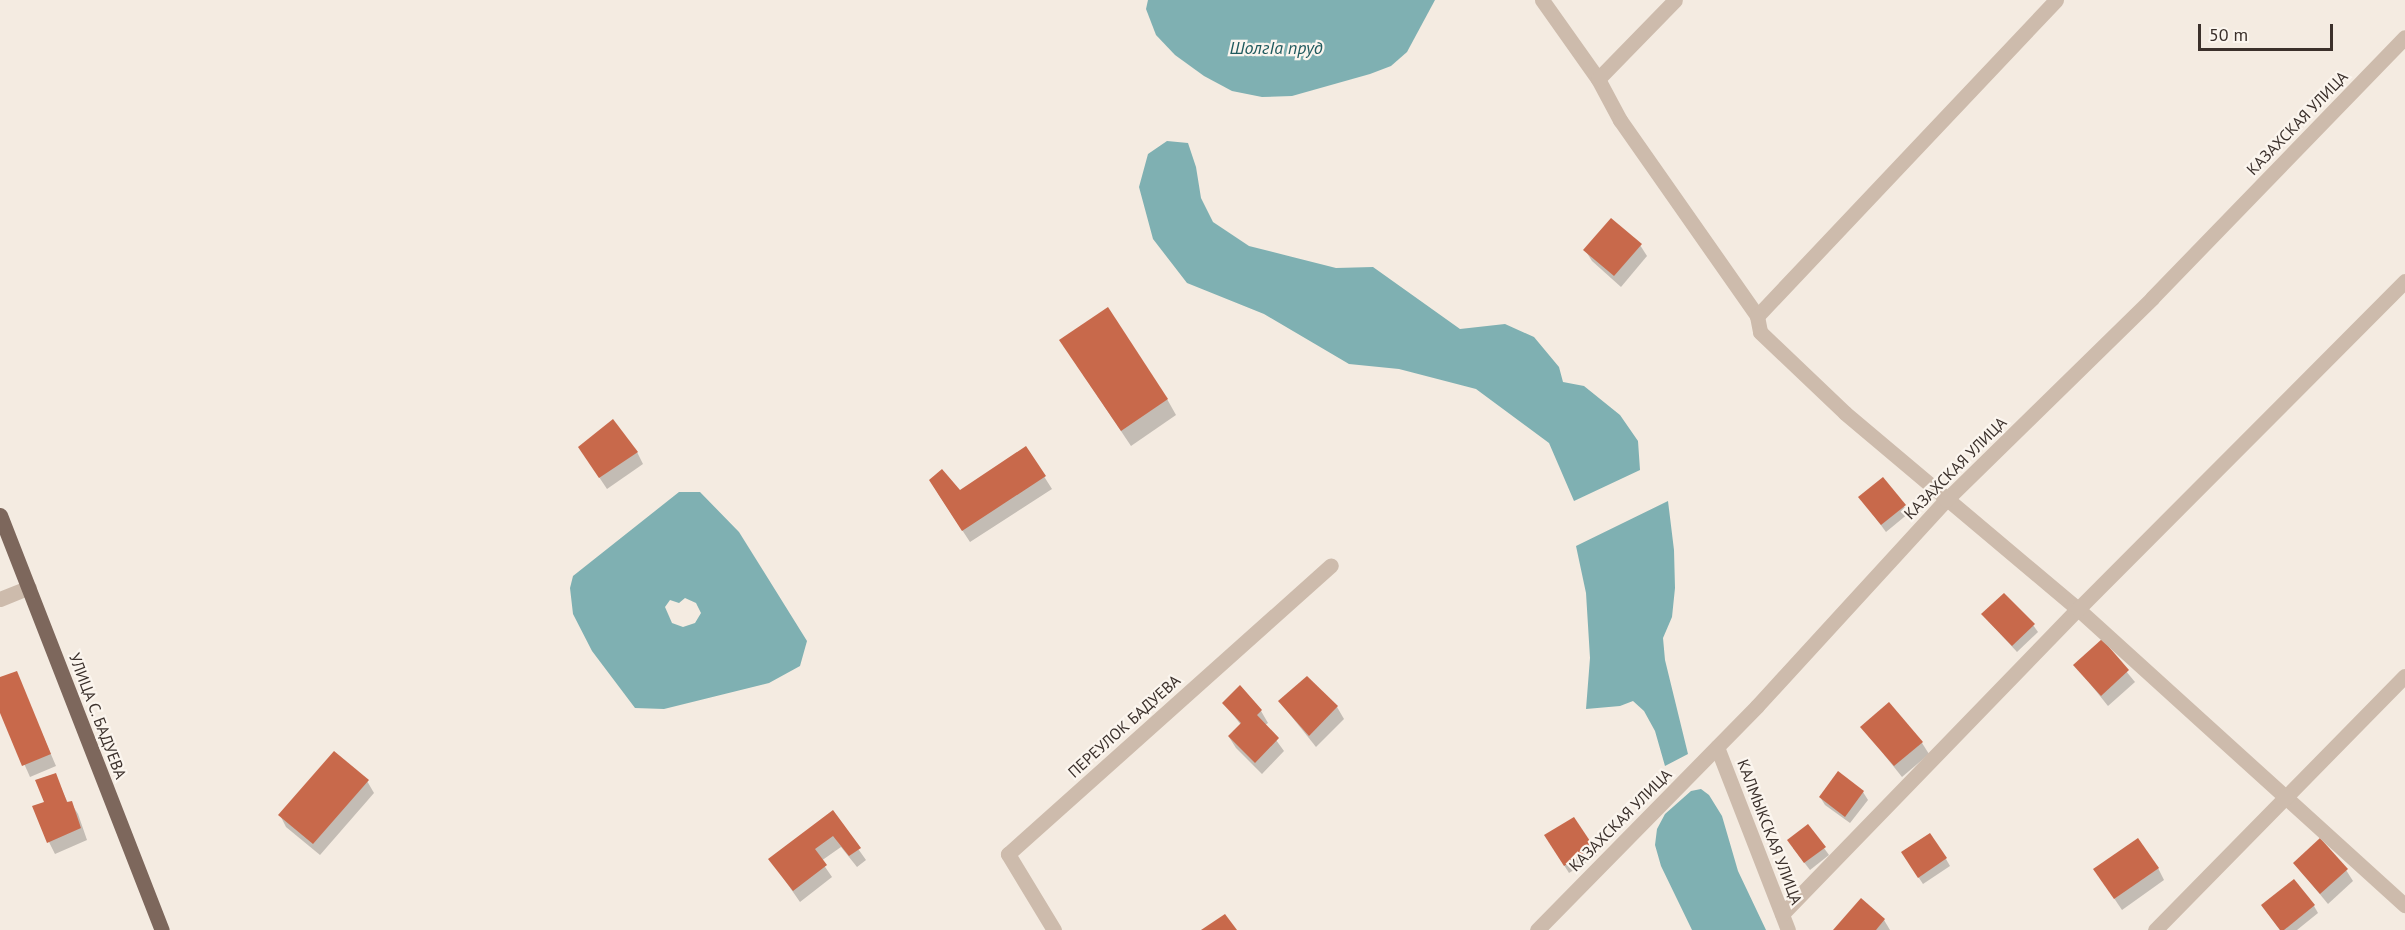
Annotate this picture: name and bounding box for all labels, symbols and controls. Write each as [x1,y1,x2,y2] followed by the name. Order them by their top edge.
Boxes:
[2201,12,2336,50] scale bar
[2209,23,2248,46] text: 50 m
[1229,37,1323,59] water label: ШолгIа пруд
[2242,67,2352,179] street label: КАЗАХСКАЯ УЛИЦА
[1900,413,2010,523] street label: КАЗАХСКАЯ УЛИЦА
[65,649,131,783] street label: УЛИЦА С. БАДУЕВА
[1064,671,1184,781] street label: ПЕРЕУЛОК БАДУЕВА
[1733,756,1807,908] street label: КАЛМЫКСКАЯ УЛИЦА
[1565,765,1675,875] street label: КАЗАХСКАЯ УЛИЦА

